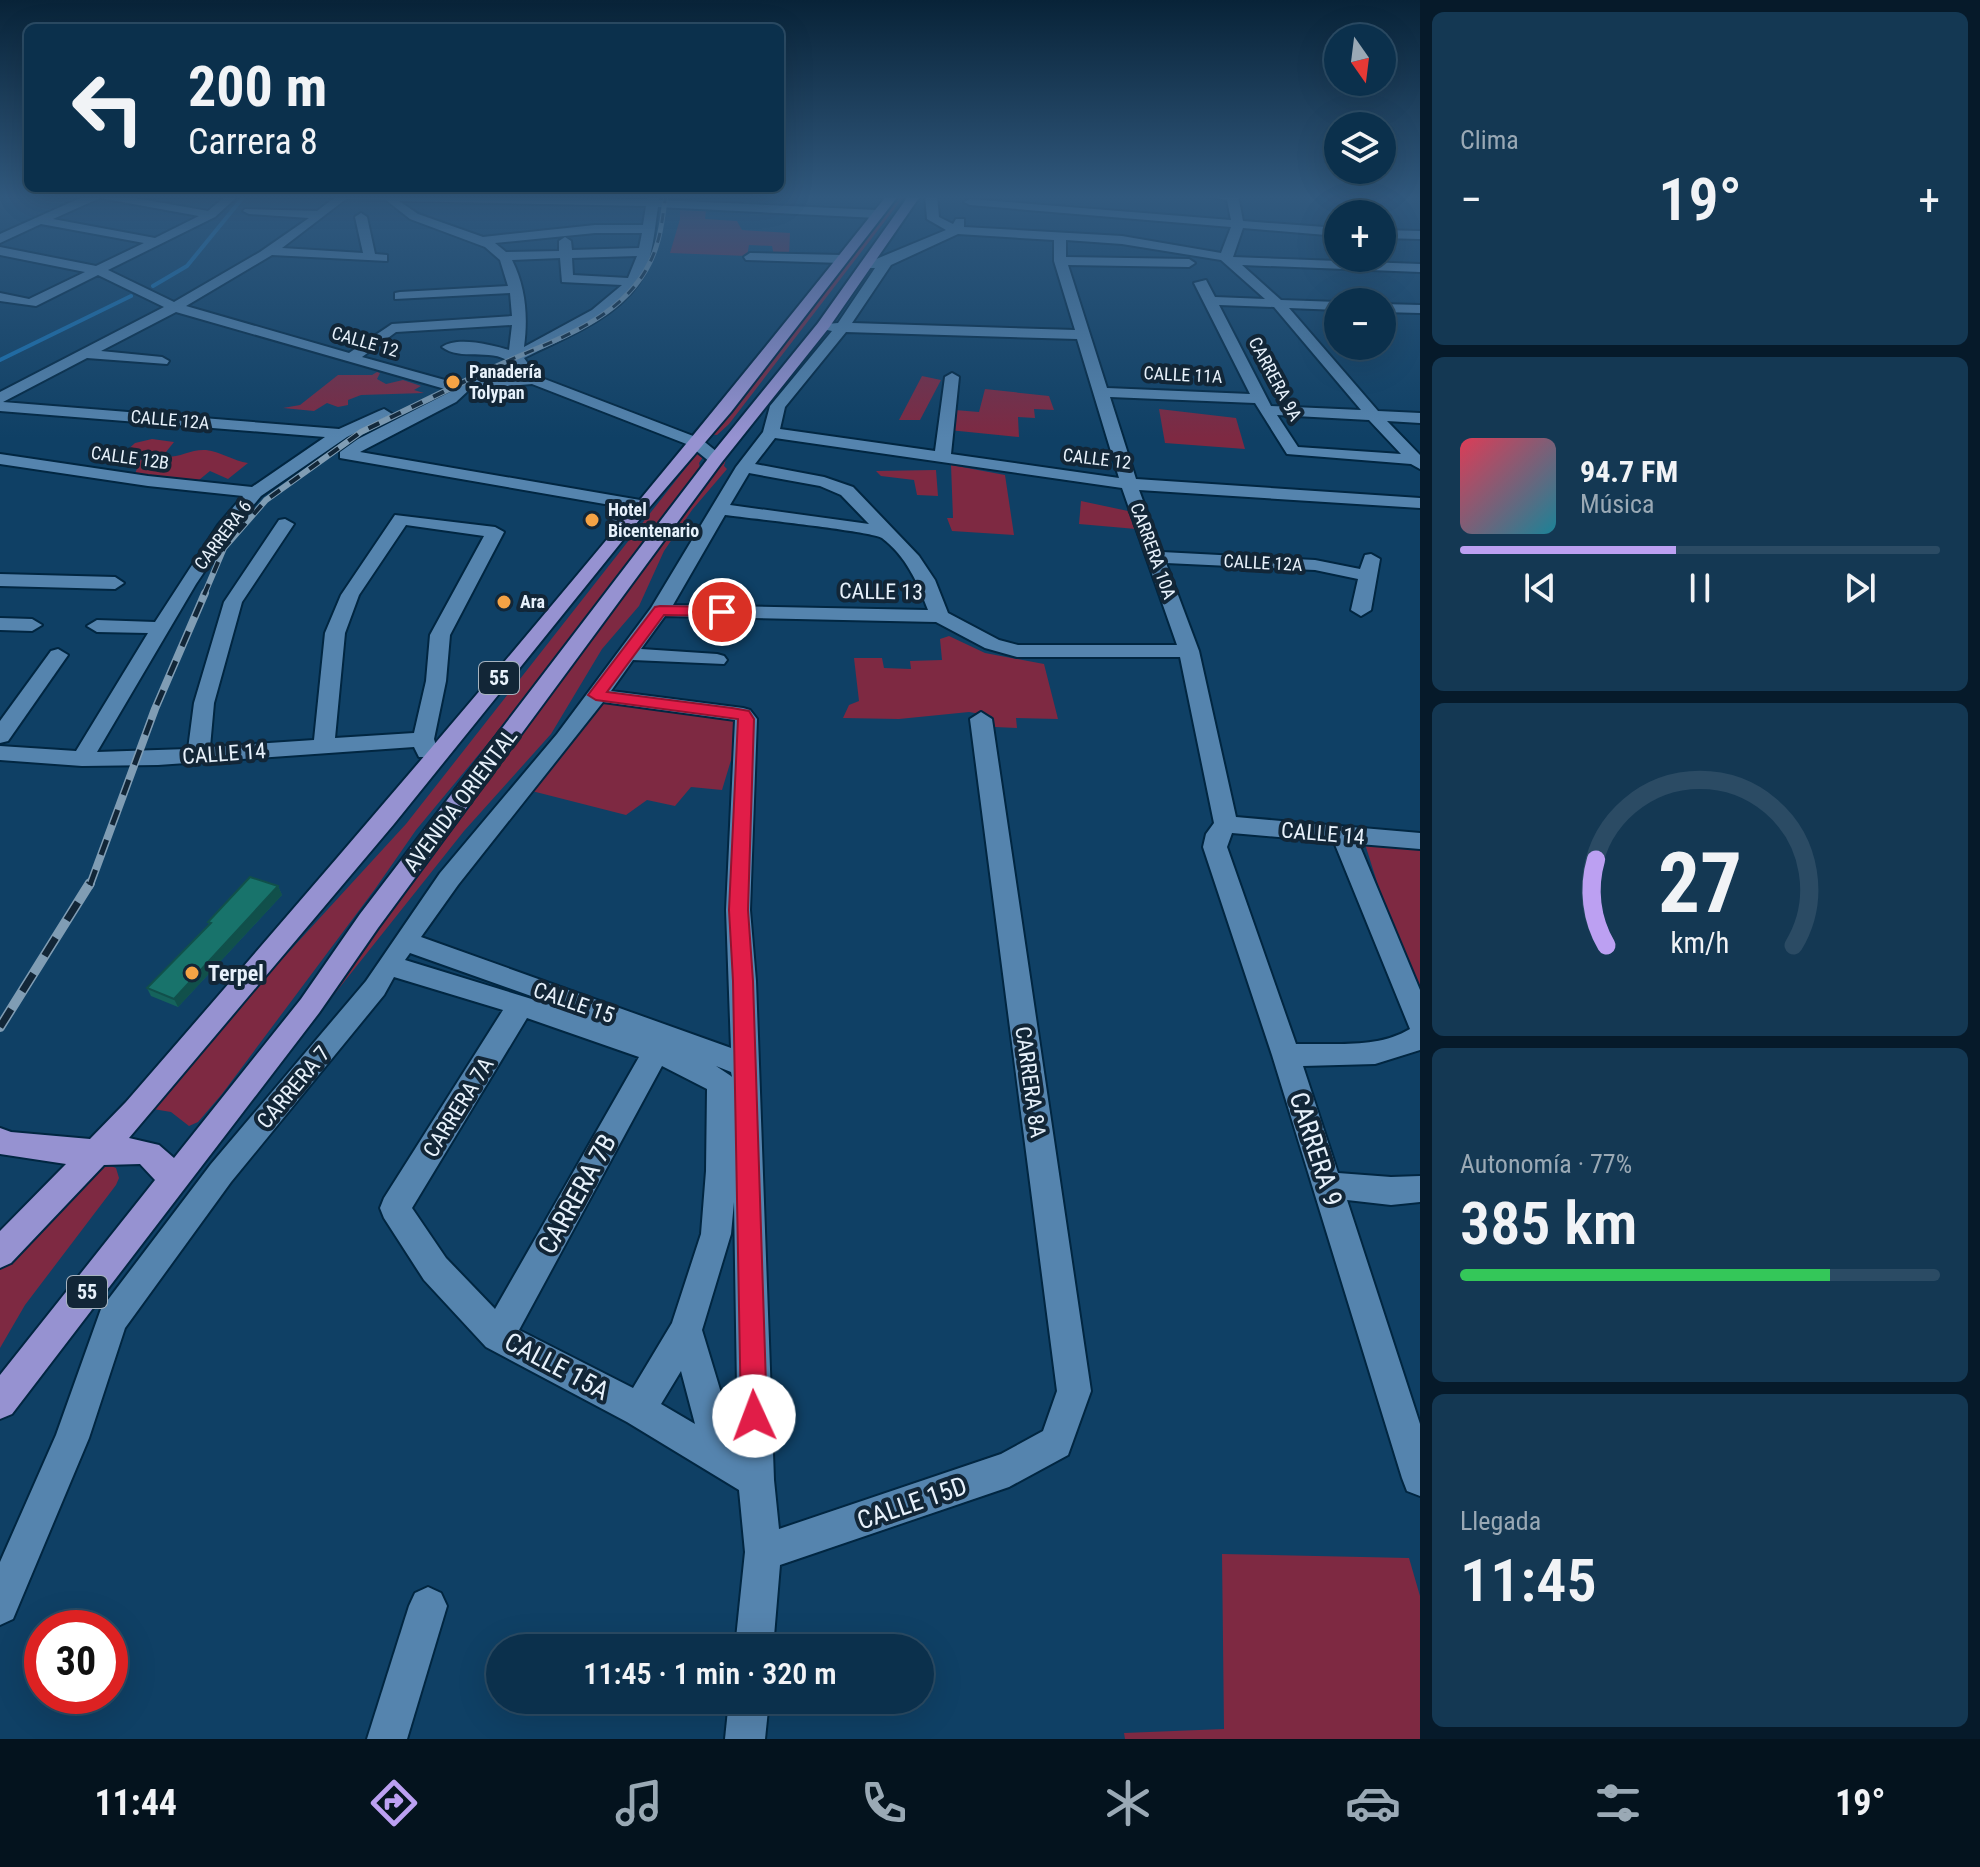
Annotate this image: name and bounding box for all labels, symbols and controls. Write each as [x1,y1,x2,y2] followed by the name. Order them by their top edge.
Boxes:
[1324,24,1396,96] north arrow
[1324,24,1396,360] map controls
[188,54,327,120] text: 200 m
[56,56,160,160] icon: left
[1324,112,1396,184] button: layers
[188,121,318,163] text: Carrera 8
[1460,125,1519,155] text: Clima
[1658,164,1742,235] text: 19°
[1460,174,1482,226] text: −
[1918,174,1940,226] text: +
[1324,200,1396,272] button: +
[1324,288,1396,360] button: −
[329,322,401,361] street label: CALLE 12
[1245,333,1307,425] street label: CARRERA 9A
[469,361,542,403] place label: Panadería Tolypan
[1143,362,1224,387] street label: CALLE 11A
[444,373,462,391] marker: Panadería Tolypan
[130,406,211,433] street label: CALLE 12A
[90,442,170,473] street label: CALLE 12B
[1062,444,1132,473] street label: CALLE 12
[1580,454,1678,489] text: 94.7 FM
[1580,489,1655,519] text: Música
[190,496,256,574] street label: CARRERA 6
[608,499,699,541] place label: Hotel Bicentenario
[1126,500,1181,602] street label: CARRERA 10A
[583,511,601,529] marker: Hotel Bicentenario
[1223,550,1304,575] street label: CALLE 12A
[1518,566,1562,610] icon: previous
[1678,566,1722,610] icon: pause
[1838,566,1882,610] icon: next
[688,578,756,646] pin
[839,578,923,605] street label: CALLE 13
[700,590,744,634] icon: arrive
[520,591,545,612] place label: Ara
[495,593,513,611] marker: Ara
[479,662,519,694] road number: 55
[398,724,522,877] street label: AVENIDA ORIENTAL
[181,738,267,769] street label: CALLE 14
[1280,817,1366,850] street label: CALLE 14
[1658,834,1742,931] text: 27
[1671,926,1729,960] text: km/h
[208,961,264,986] place label: Terpel
[183,964,201,982] marker: Terpel
[530,977,618,1028] street label: CALLE 15
[1010,1025,1051,1140] street label: CARRERA 8A
[252,1041,335,1134] street label: CARRERA 7
[418,1053,499,1162] street label: CARRERA 7A
[1284,1088,1348,1210] street label: CARRERA 9
[532,1129,622,1259] street label: CARRERA 7B
[1460,1149,1632,1179] text: Autonomía · 77%
[1460,1188,1637,1259] text: 385 km
[67,1276,107,1308] road number: 55
[500,1326,614,1406] street label: CALLE 15A
[712,1374,796,1458] position arrow
[853,1470,971,1536] street label: CALLE 15D
[1460,1506,1541,1536] text: Llegada
[1460,1545,1597,1616] text: 11:45
[24,1610,128,1714] speed limit sign: 30
[583,1656,837,1691] text: 11:45 · 1 min · 320 m
[366,1775,422,1831] icon: directions
[611,1775,667,1831] icon: music
[856,1775,912,1831] icon: phone
[1100,1775,1156,1831] icon: climate
[1345,1775,1401,1831] icon: car
[1590,1775,1646,1831] icon: filters
[94,1782,177,1824] text: 11:44
[1835,1782,1885,1824] text: 19°

